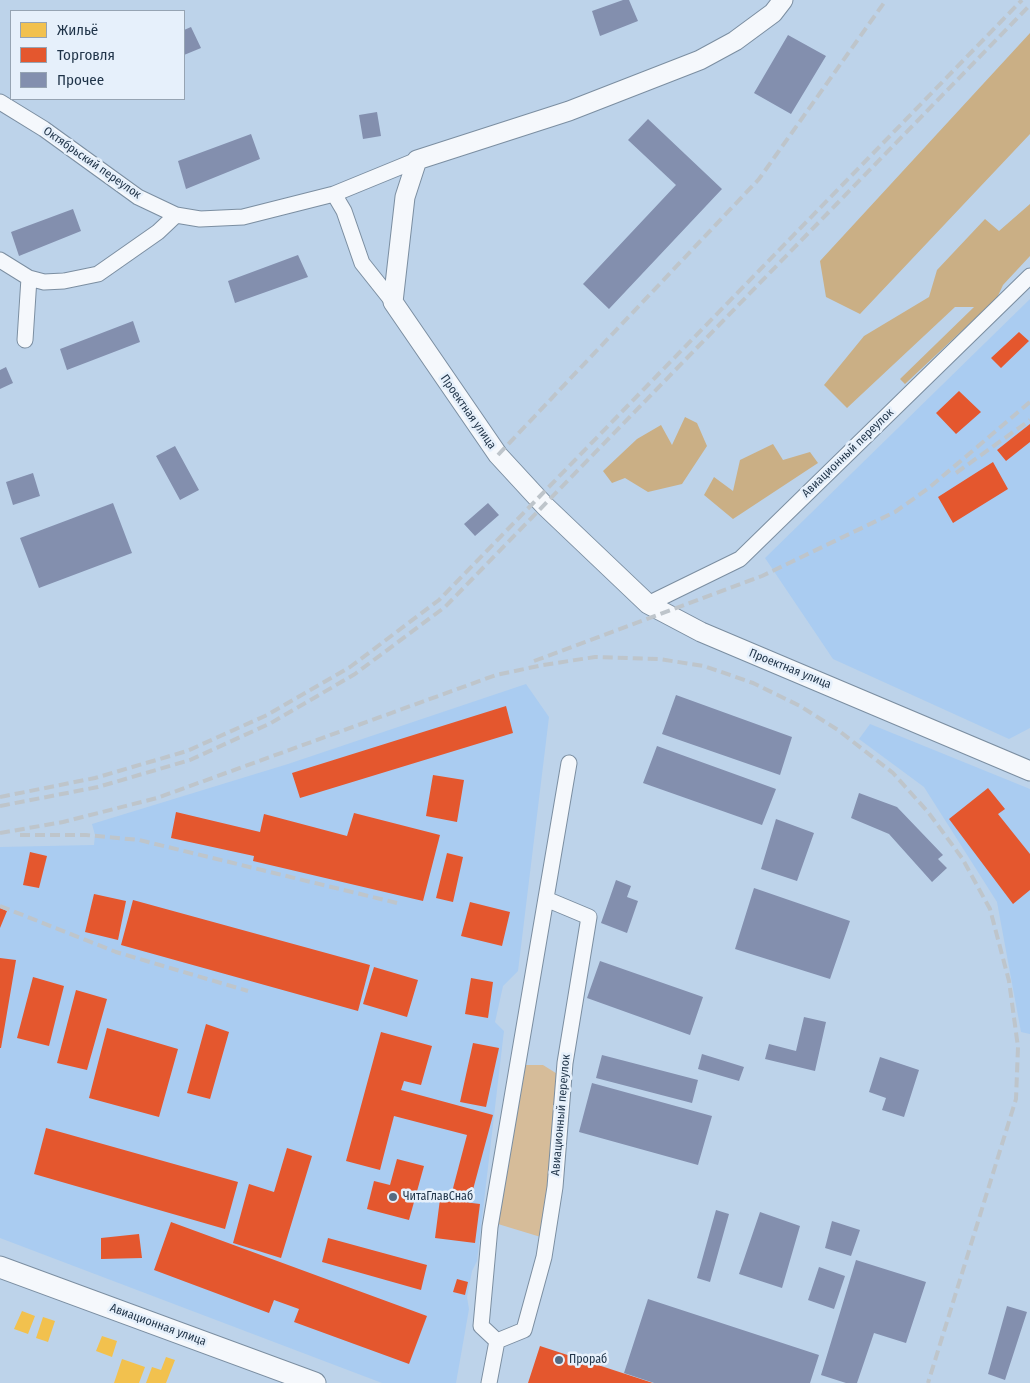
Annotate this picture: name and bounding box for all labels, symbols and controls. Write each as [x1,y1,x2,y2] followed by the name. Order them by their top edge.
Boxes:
[10,10,185,100] legend
[57,21,98,39] text: Жильё
[57,46,115,64] text: Торговля
[57,71,104,89] text: Прочее
[40,124,144,202] street label: Октябрьский переулок
[437,372,499,452] street label: Проектная улица
[799,406,897,500] street label: Авиационный переулок
[747,646,833,692] street label: Проектная улица
[549,1054,573,1176] street label: Авиационный переулок
[403,1190,473,1204] place label: ЧитаГлавСнаб
[387,1191,399,1203] marker: ЧитаГлавСнаб
[108,1301,208,1349] street label: Авиационная улица
[569,1353,607,1367] place label: Прораб
[553,1354,565,1366] marker: Прораб

